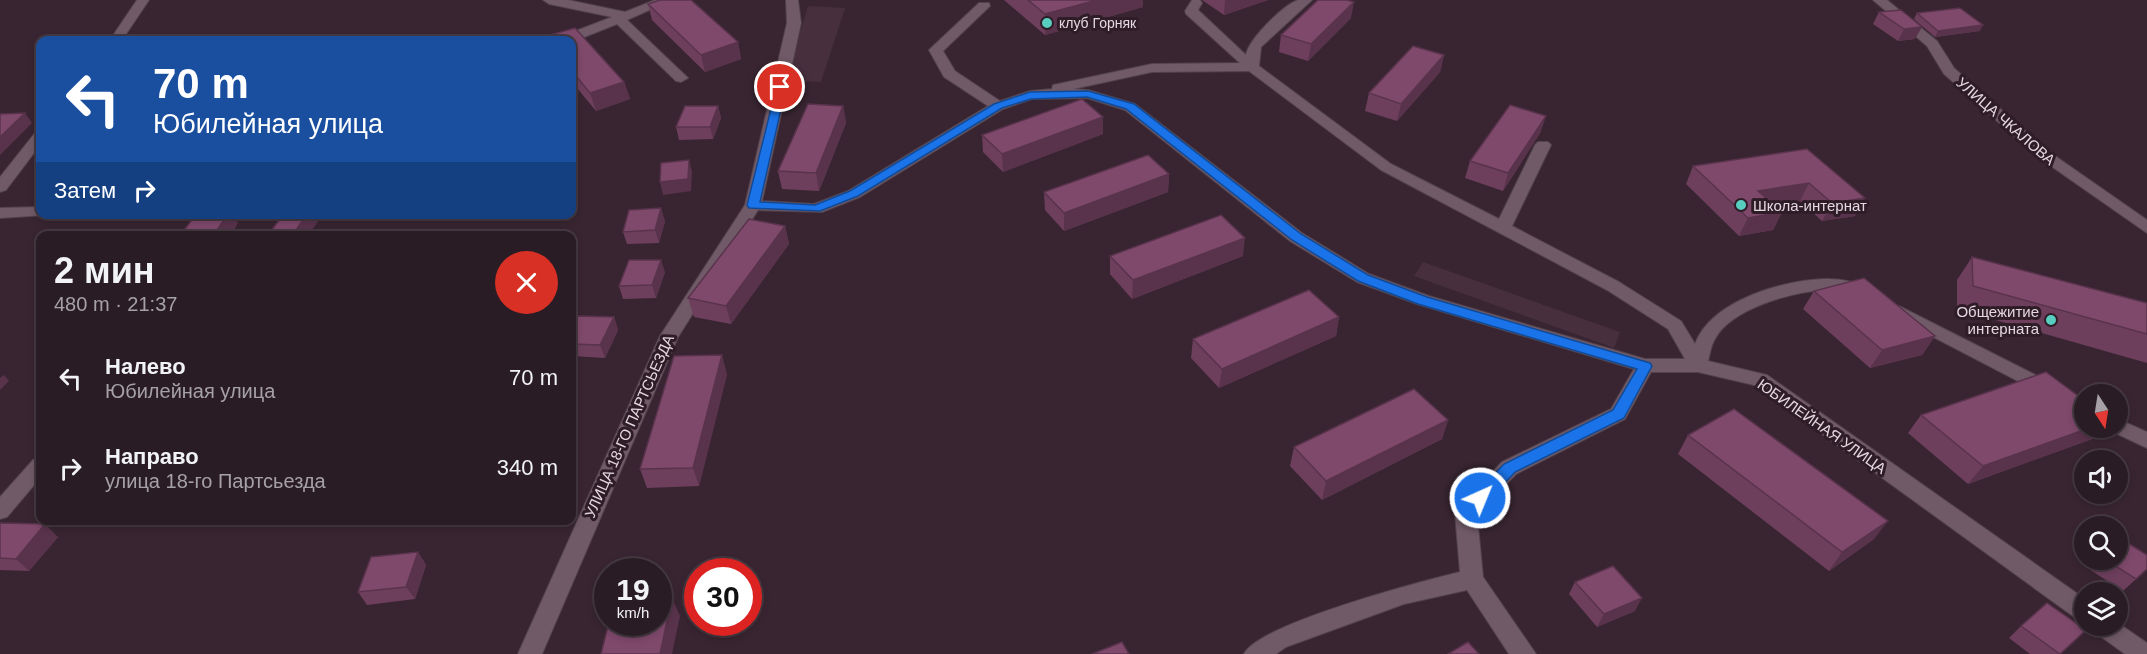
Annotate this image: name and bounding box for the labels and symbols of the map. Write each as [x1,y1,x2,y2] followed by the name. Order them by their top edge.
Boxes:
[1059,15,1137,31] place label: клуб Горняк
[1040,16,1054,30] marker: клуб Горняк
[754,61,805,112] pin
[1953,74,2059,168] street label: УЛИЦА ЧКАЛОВА
[1753,197,1867,214] place label: Школа-интернат
[1734,198,1748,212] marker: Школа-интернат
[1956,303,2040,337] place label: Общежитие интерната
[2044,313,2058,327] marker: Общежитие интерната
[581,332,677,520] street label: УЛИЦА 18-ГО ПАРТСЬЕЗДА
[1754,375,1890,477] street label: ЮБИЛЕЙНАЯ УЛИЦА
[2074,384,2128,438] north arrow
[1448,466,1512,530] position arrow
[684,558,762,636] speed limit sign: 30

